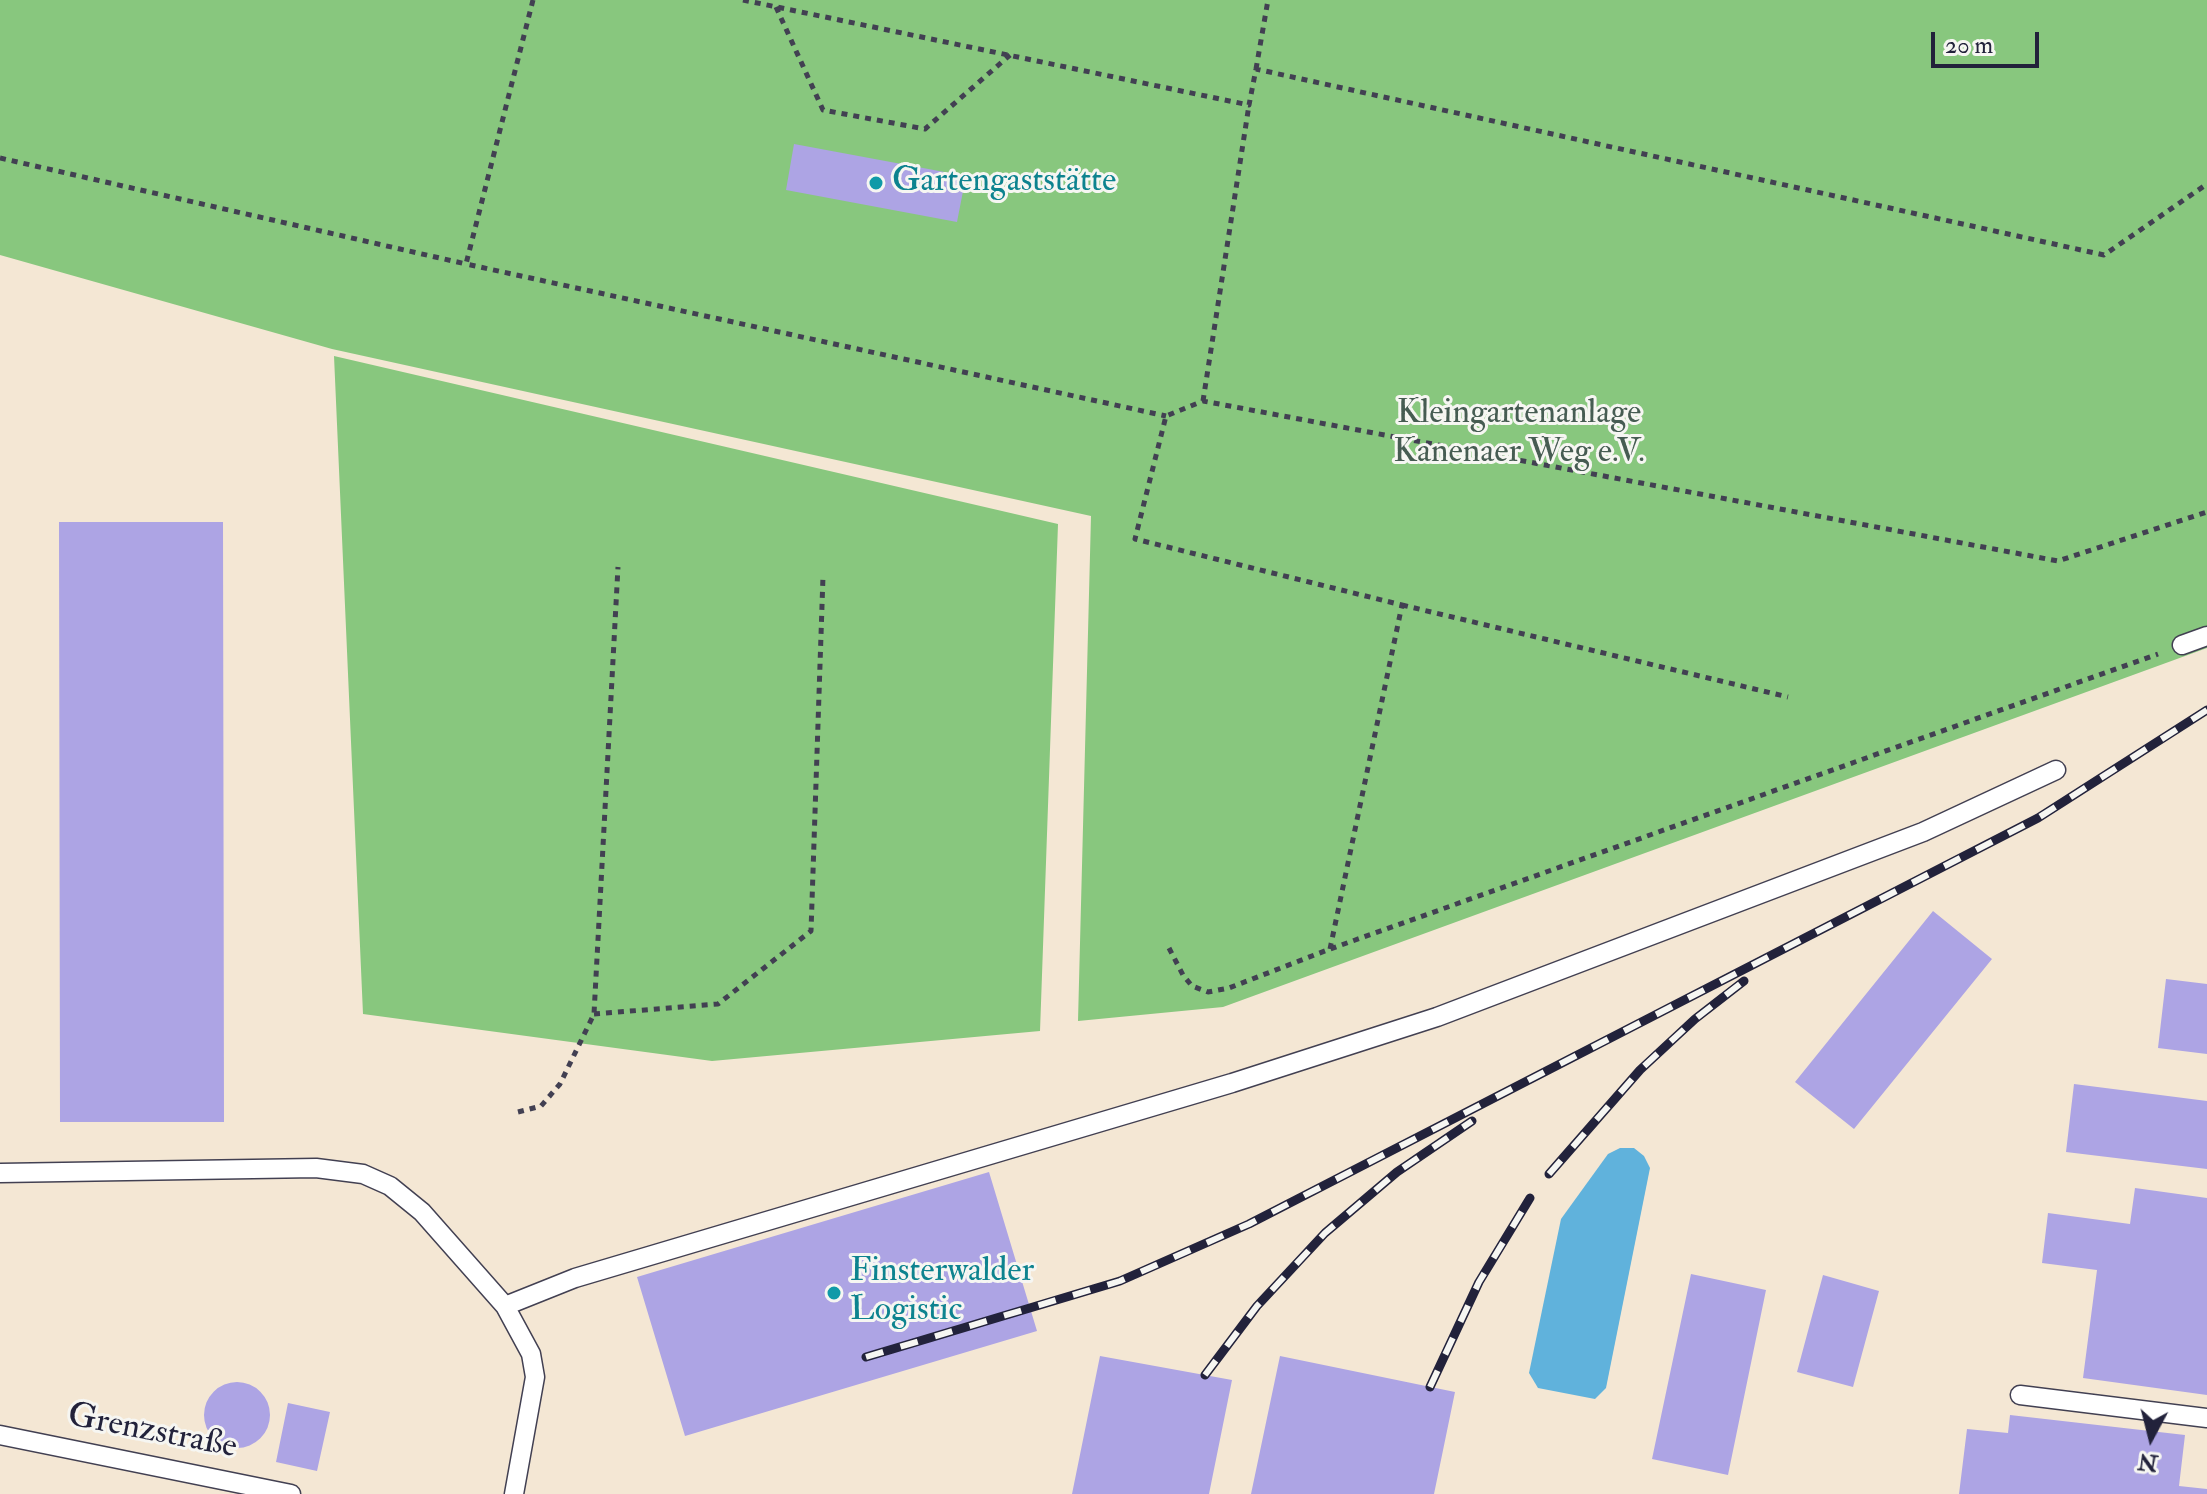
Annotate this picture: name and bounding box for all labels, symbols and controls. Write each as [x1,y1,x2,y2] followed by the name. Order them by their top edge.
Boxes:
[1935,16,2043,66] scale bar
[1945,30,1993,61] text: 20 m
[892,163,1116,203] place label: Gartengaststätte
[867,174,885,192] marker: Gartengaststätte
[1393,395,1645,474] park label: Kleingartenanlage Kanenaer Weg e.V.
[850,1253,1034,1332] place label: Finsterwalder Logistic
[825,1284,843,1302] marker: Finsterwalder Logistic
[64,1397,240,1469] street label: Grenzstraße
[2111,1398,2191,1478] north arrow
[2137,1447,2160,1477] text: N

